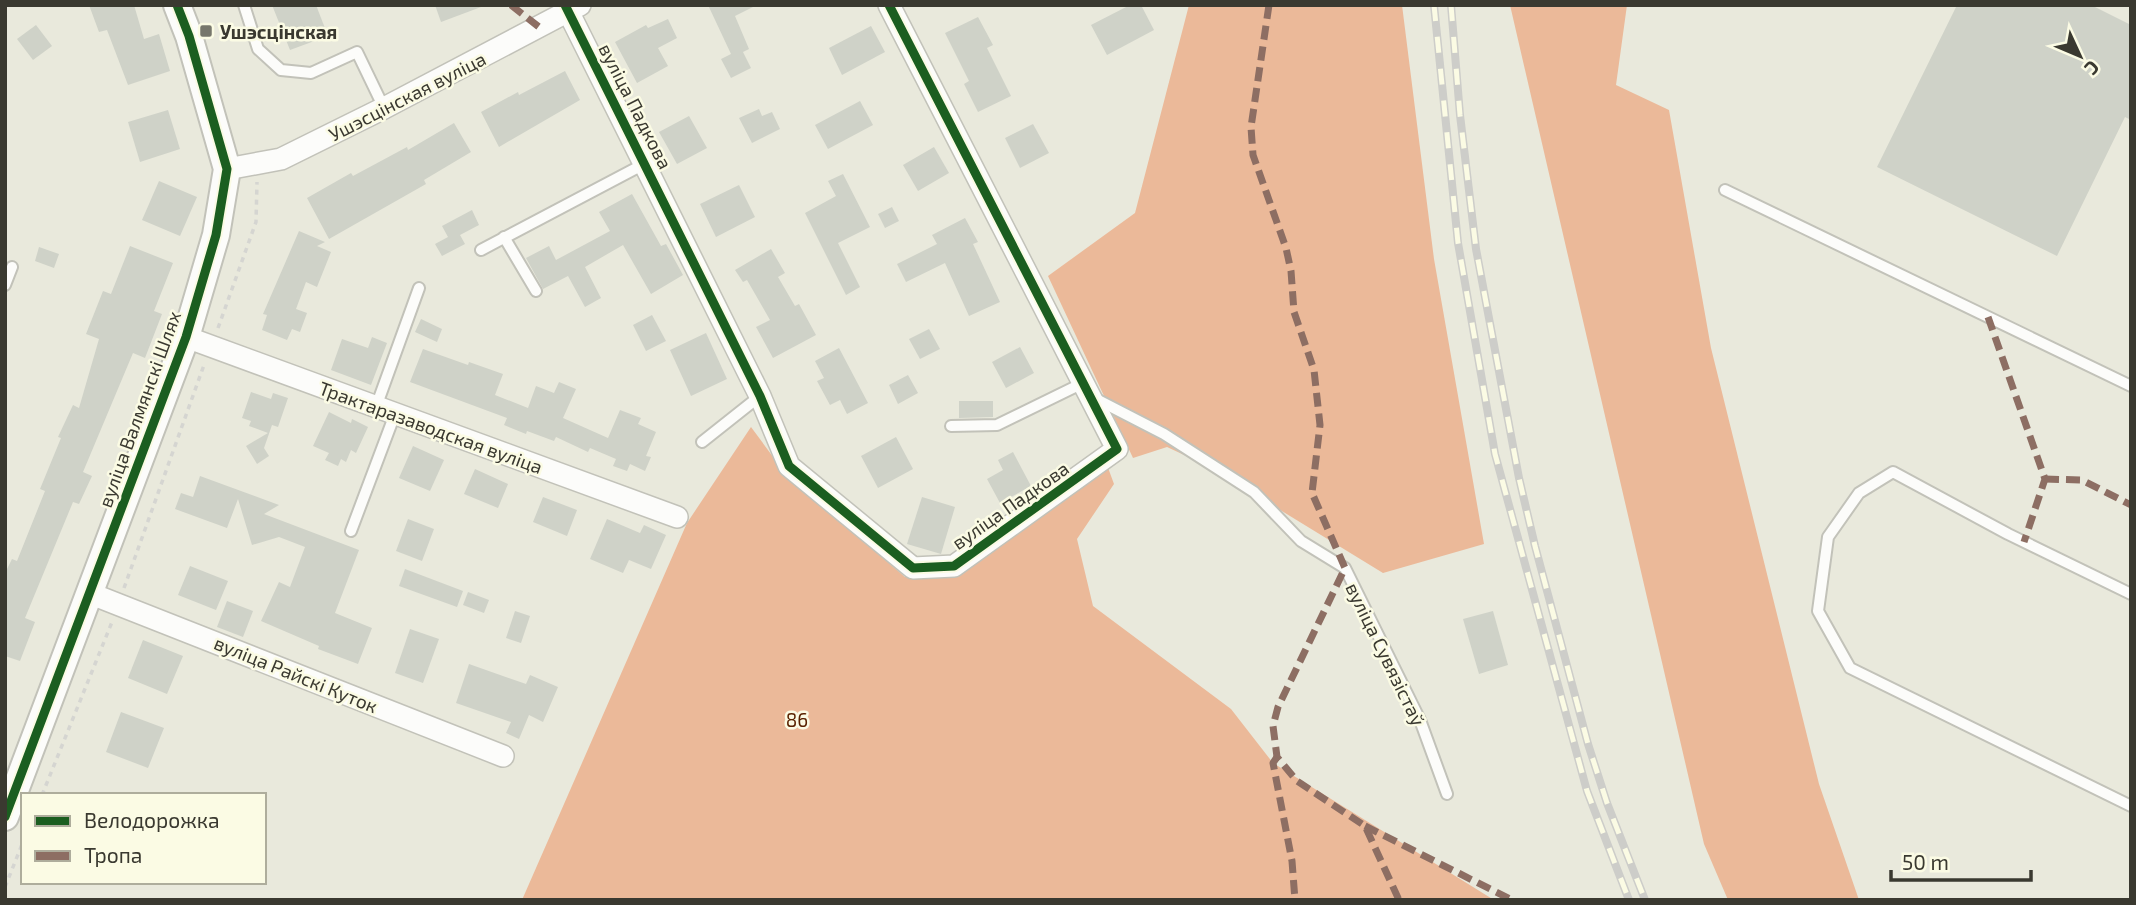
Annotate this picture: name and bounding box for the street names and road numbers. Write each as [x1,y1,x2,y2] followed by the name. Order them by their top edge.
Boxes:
[594,39,677,173] street label: вуліца Падкова
[325,46,490,146] street label: Ушэсцінская вуліца
[93,308,186,511] street label: вуліца Валмянскі Шлях
[316,376,546,479] street label: Трактаразаводская вуліца
[947,456,1074,555] street label: вуліца Падкова
[1340,579,1431,730] street label: вуліца Сувязістаў
[211,631,381,718] street label: вуліца Райскі Куток

